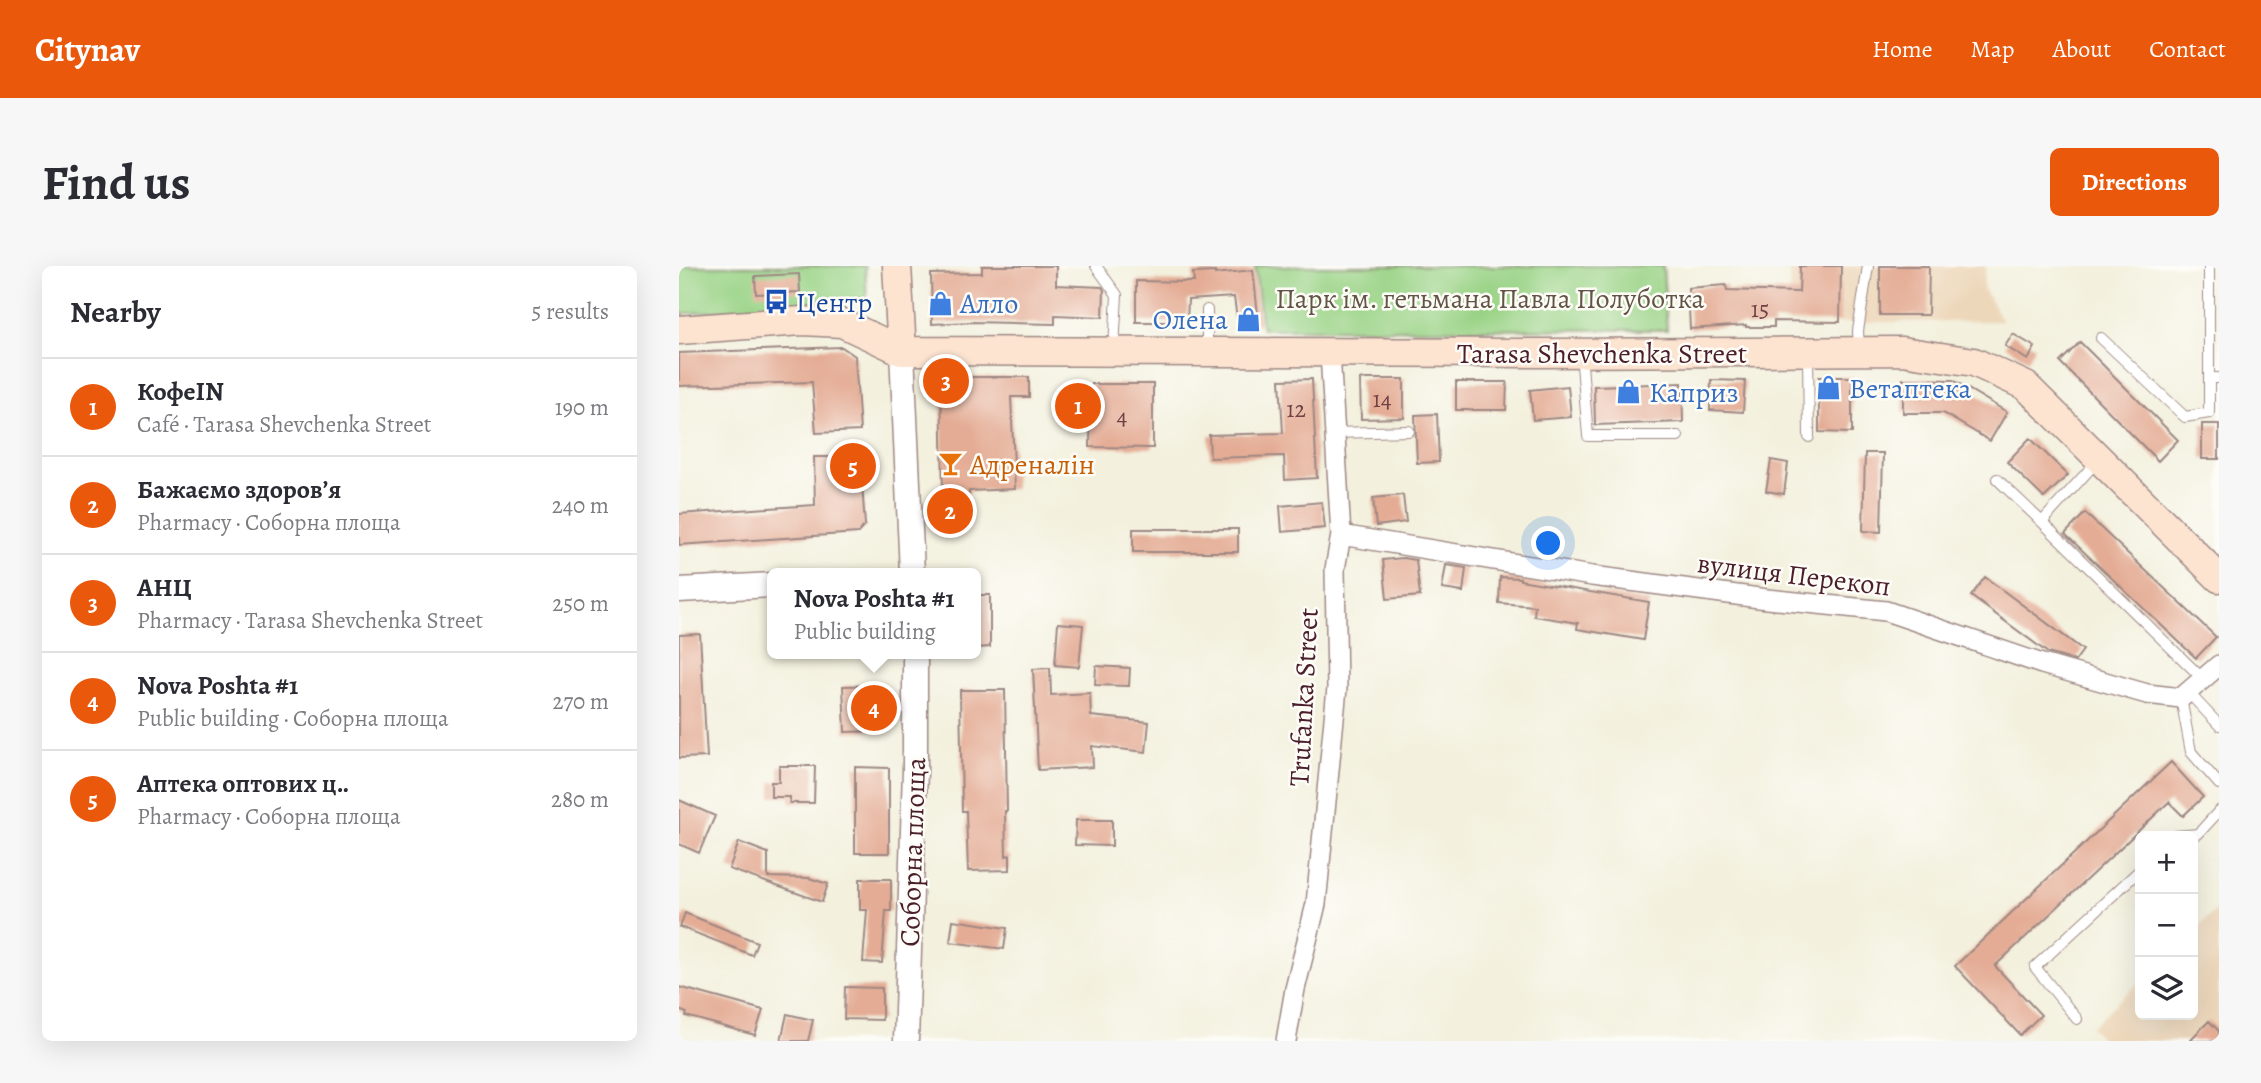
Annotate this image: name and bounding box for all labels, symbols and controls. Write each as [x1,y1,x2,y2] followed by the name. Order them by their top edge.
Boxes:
[35,27,140,72] text: Citynav
[1872,33,1933,65] text: Home
[1971,33,2015,65] text: Map
[2053,33,2111,65] text: About
[2149,33,2226,65] text: Contact
[2050,148,2219,216] button: Directions
[42,149,190,216] text: Find us
[1276,280,1705,318] park label: Парк ім. гетьмана Павла Полуботка
[796,284,872,322] place label: Центр
[959,285,1018,323] place label: Алло
[762,288,790,316] bus stop icon: Центр
[926,289,954,317] shop icon: Алло
[70,292,161,332] text: Nearby
[1751,293,1769,325] house number: 15
[532,296,609,327] text: 5 results
[1153,301,1228,339] place label: Олена
[1234,305,1262,333] shop icon: Олена
[1457,335,1747,373] street label: Tarasa Shevchenka Street
[923,355,969,407] pin: 3
[1849,370,1972,408] place label: Ветаптека
[137,374,224,409] text: КофеIN
[1649,374,1739,412] place label: Каприз
[1815,374,1843,402] shop icon: Ветаптека
[1615,378,1643,406] shop icon: Каприз
[1055,380,1101,432] pin: 1
[1372,383,1392,415] house number: 14
[89,392,97,423] text: 1
[555,392,609,423] text: 190 m
[1286,393,1306,425] house number: 12
[1117,400,1128,432] house number: 4
[137,409,431,440] text: Café · Tarasa Shevchenka Street
[830,440,876,492] pin: 5
[969,446,1095,484] place label: Адреналін
[936,450,964,478] bar icon: Адреналін
[137,472,341,507] text: Бажаємо здоровʼя
[927,485,973,537] pin: 2
[87,490,99,521] text: 2
[552,490,609,521] text: 240 m
[137,507,401,538] text: Pharmacy · Соборна площа
[1531,526,1565,560] your location
[1695,544,1893,606] street label: вулиця Перекоп
[767,568,981,659] popup
[137,570,192,605] text: АНЦ
[793,581,955,616] text: Nova Poshta #1
[88,588,98,619] text: 3
[552,588,609,619] text: 250 m
[137,605,483,636] text: Pharmacy · Tarasa Shevchenka Street
[1280,607,1328,787] street label: Trufanka Street
[793,616,936,647] text: Public building
[137,668,298,703] text: Nova Poshta #1
[851,682,897,734] pin: 4
[88,686,98,717] text: 4
[552,686,609,717] text: 270 m
[137,703,449,734] text: Public building · Соборна площа
[891,757,935,947] street label: Соборна площа
[137,766,348,801] text: Аптека оптових ц‥
[88,784,98,815] text: 5
[551,784,609,815] text: 280 m
[137,801,401,832] text: Pharmacy · Соборна площа
[2135,831,2198,1020] map controls
[2135,831,2198,894] button: +
[2135,894,2198,957] button: −
[2135,957,2198,1020] button: layers

